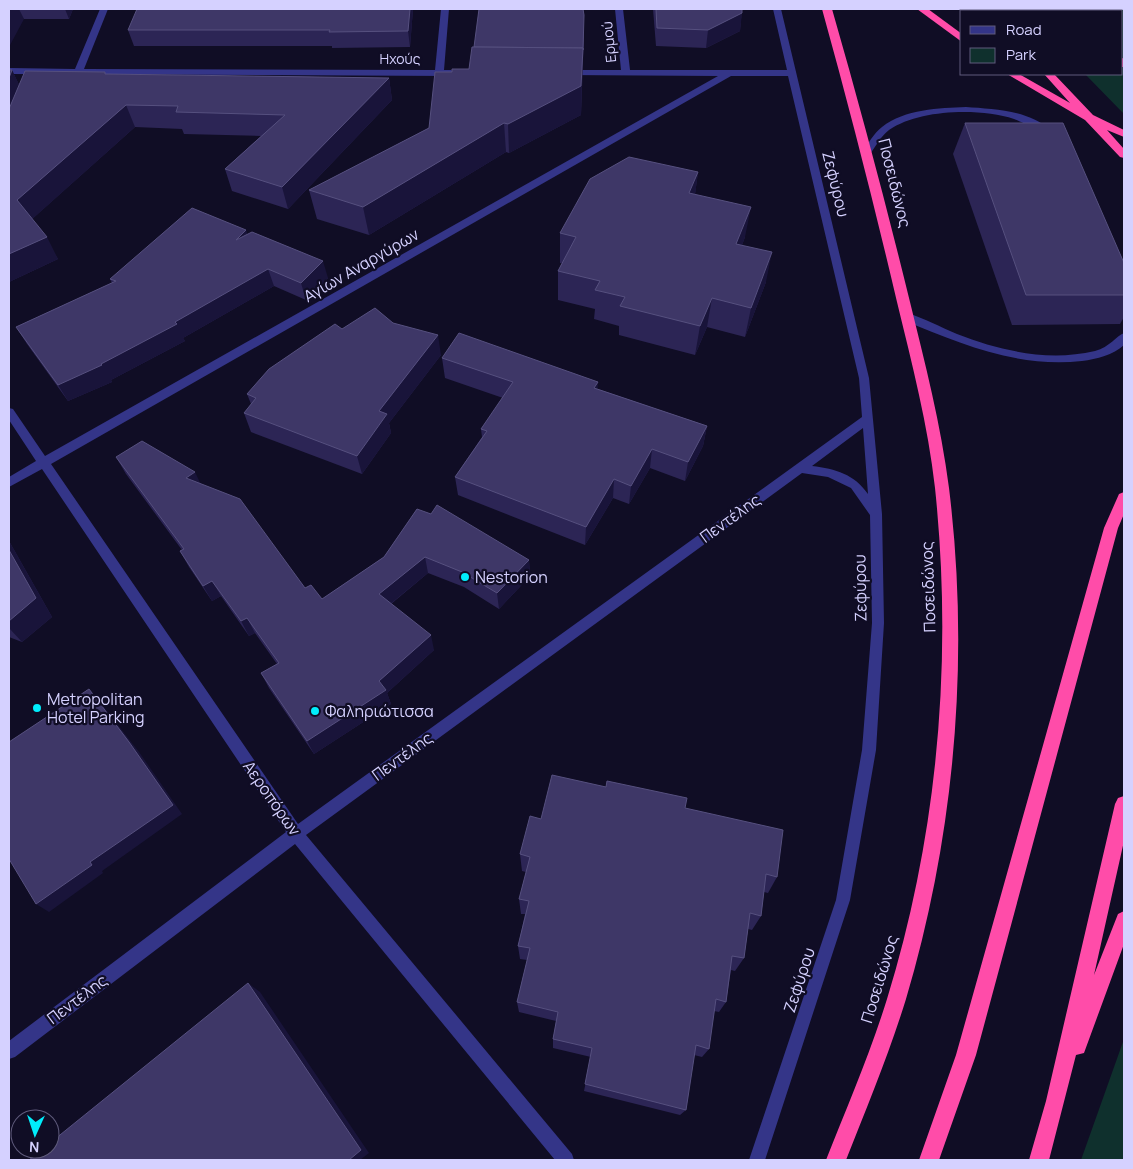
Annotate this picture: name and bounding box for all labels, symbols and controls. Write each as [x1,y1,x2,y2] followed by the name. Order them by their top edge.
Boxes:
[960,10,1123,75] legend
[1006,19,1042,40] text: Road
[597,21,620,64] street label: Ερμού
[1006,44,1036,65] text: Park
[380,49,421,68] street label: Ηχούς
[873,136,917,230] street label: Ποσειδώνος
[817,149,855,219] street label: Ζεφύρου
[299,223,423,307] street label: Αγίων Αναργύρων
[695,488,765,548] street label: Πεντέλης
[915,541,941,633] street label: Ποσειδώνος
[848,554,872,622] street label: Ζεφύρου
[475,566,548,588] place label: Nestorion
[459,571,471,583] marker: Nestorion
[47,688,144,728] place label: Metropolitan Hotel Parking
[325,700,434,722] place label: Φαληριώτισσα
[31,702,43,714] marker: Metropolitan Hotel Parking
[309,705,321,717] marker: Φαληριώτισσα
[367,726,437,786] street label: Πεντέλης
[238,756,306,840] street label: Αεροπόρων
[855,932,903,1026] street label: Ποσειδώνος
[778,945,820,1015] street label: Ζεφύρου
[42,969,112,1029] street label: Πεντέλης
[10,1109,60,1159] north arrow
[29,1138,40,1157] text: N

